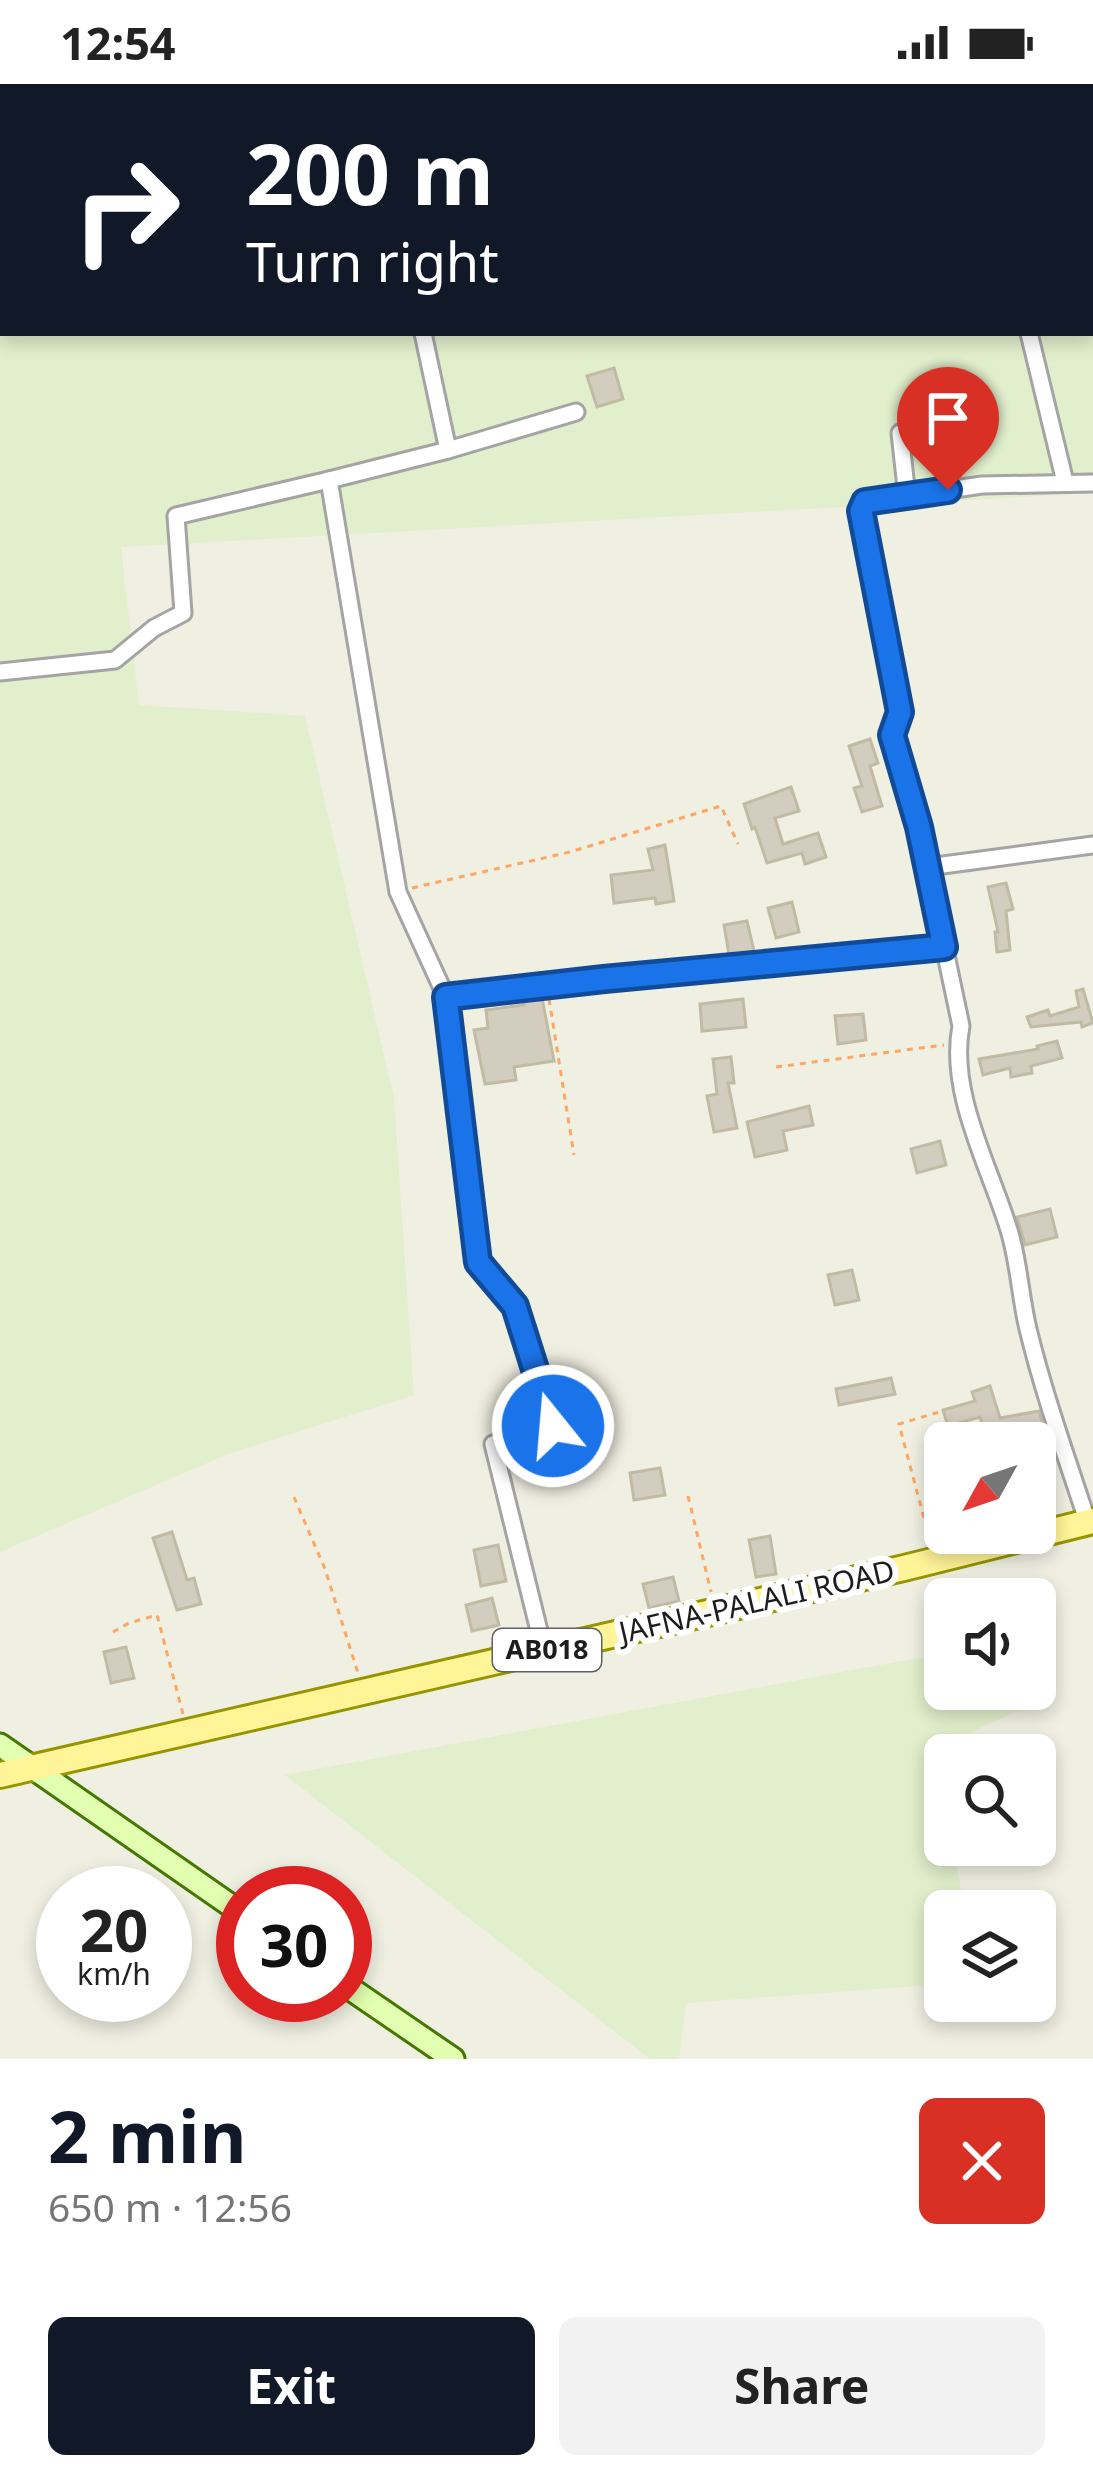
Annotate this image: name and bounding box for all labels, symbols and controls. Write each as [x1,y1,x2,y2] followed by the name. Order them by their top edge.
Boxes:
[60,12,176,73] text: 12:54
[246,115,494,230] text: 200 m
[48,132,204,288] icon: right
[246,224,499,298] text: Turn right
[897,367,999,490] pin
[915,385,981,451] icon: arrive
[490,1363,616,1489] position arrow
[924,1422,1056,1554] north arrow
[924,1422,1056,2022] map controls
[612,1549,898,1653] street label: JAFNA-PALALI ROAD
[924,1578,1056,1710] button: sound
[493,1629,601,1671] road number: AB018
[924,1734,1056,1866] button: search
[216,1866,372,2022] speed limit sign: 30
[80,1888,148,1970] text: 20
[924,1890,1056,2022] button: layers
[77,1953,151,1994] text: km/h
[48,2086,246,2184] text: 2 min
[919,2098,1045,2224] button: close
[48,2180,292,2233] text: 650 m · 12:56
[48,2317,535,2455] button: Exit
[559,2317,1045,2455] button: Share

